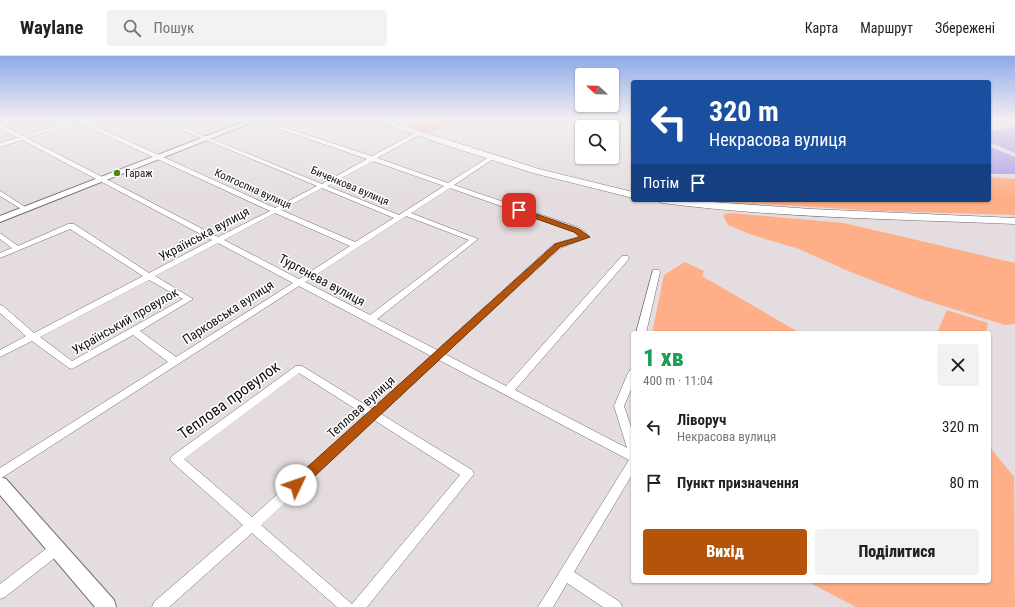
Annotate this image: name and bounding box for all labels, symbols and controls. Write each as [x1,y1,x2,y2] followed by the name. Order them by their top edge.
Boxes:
[107,10,387,46] search box
[20,16,83,39] text: Waylane
[121,17,143,39] icon: search
[153,19,194,37] text: Пошук
[805,20,838,36] text: Карта
[860,20,913,36] text: Маршрут
[935,20,995,36] text: Збережені
[575,68,619,112] north arrow
[575,68,619,164] map controls
[709,95,779,128] text: 320 m
[643,96,695,148] icon: left
[575,120,619,164] button: search
[709,129,847,150] text: Некрасова вулиця
[309,164,391,208] street label: Биченкова вулиця
[213,166,293,212] street label: Колгоспна вулиця
[125,167,153,180] place label: Гараж
[112,168,122,178] marker: Гараж
[687,172,709,194] icon: arrive
[643,174,679,192] text: Потім
[502,193,536,227] pin
[508,199,530,221] icon: arrive
[156,204,252,264] street label: Українська вулиця
[276,251,368,309] street label: Тургенєва вулиця
[180,277,276,347] street label: Парковська вулиця
[69,284,181,358] street label: Український провулок
[643,344,684,372] text: 1 хв
[937,344,979,386] button: close
[174,357,284,443] street label: Теплова провулок
[324,373,398,441] street label: Теплова вулиця
[643,373,713,388] text: 400 m · 11:04
[677,411,726,429] text: Ліворуч
[643,416,665,438] icon: left
[942,418,979,436] text: 320 m
[677,429,776,444] text: Некрасова вулиця
[275,464,317,506] position arrow
[643,472,665,494] icon: arrive
[677,474,799,492] text: Пункт призначення
[949,474,979,492] text: 80 m
[643,529,807,575] button: Вихід
[815,529,979,575] button: Поділитися

